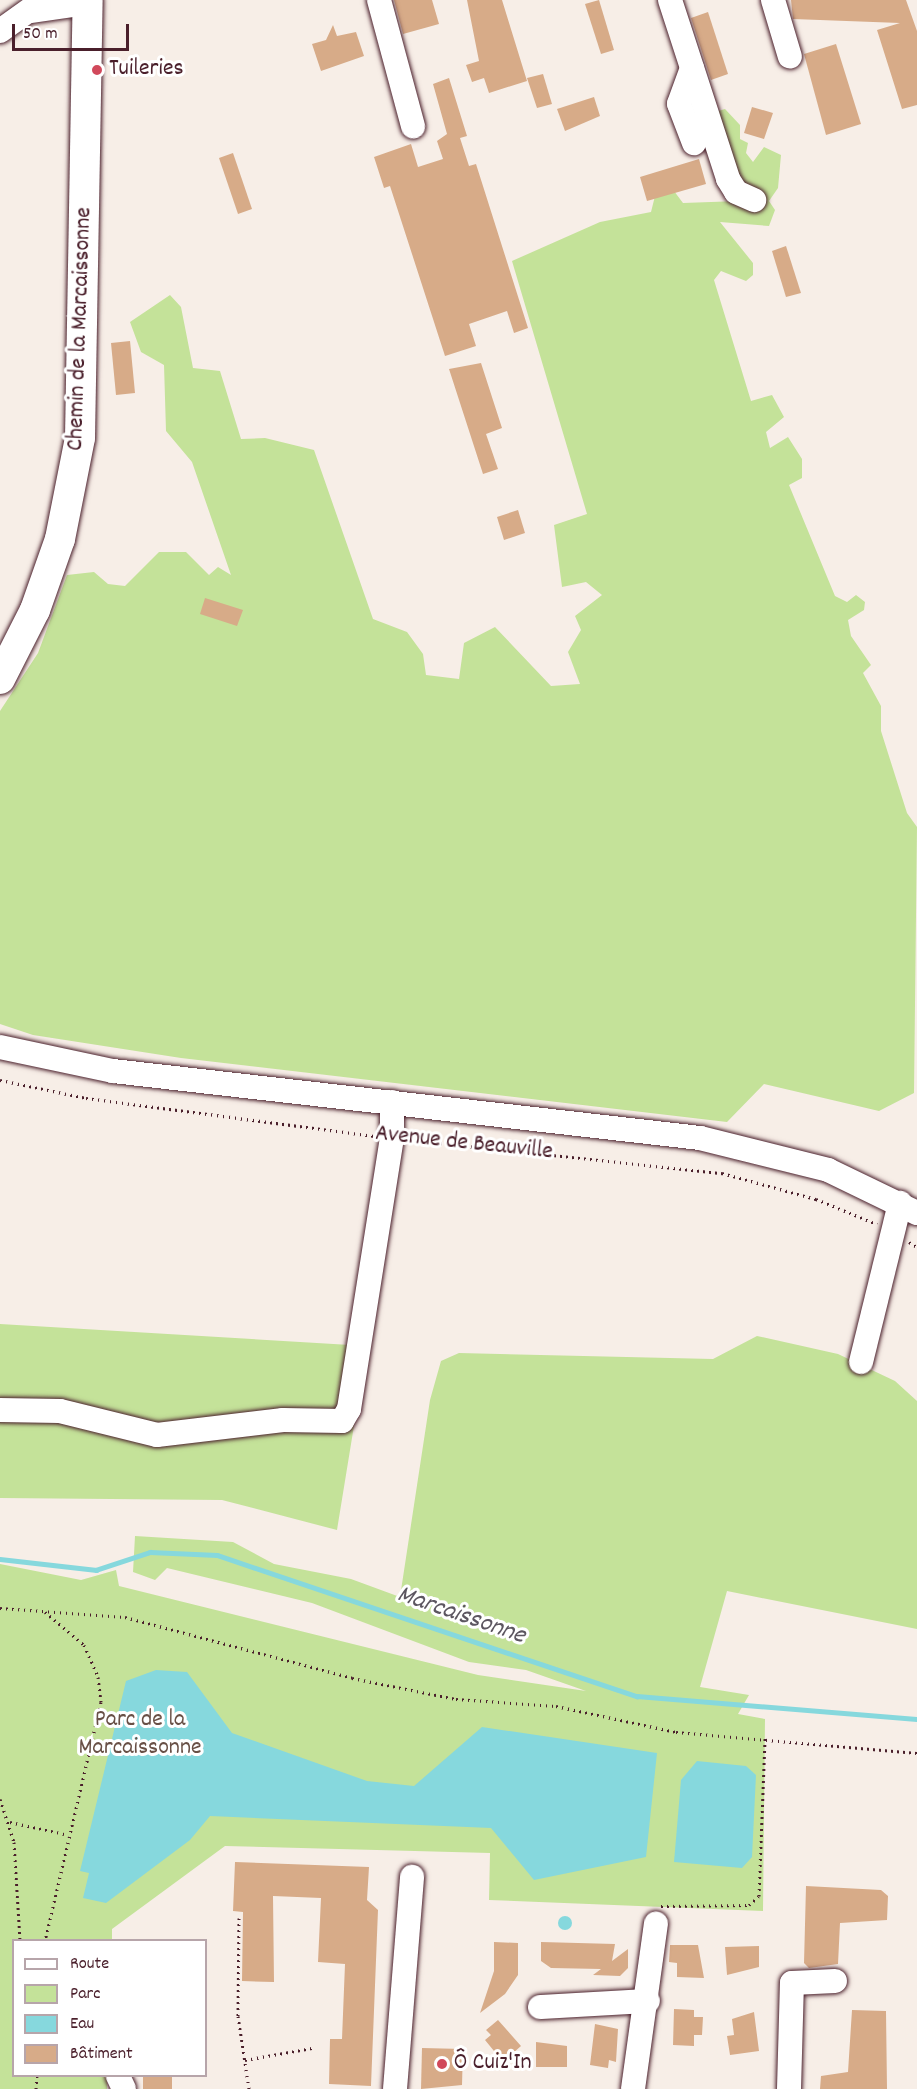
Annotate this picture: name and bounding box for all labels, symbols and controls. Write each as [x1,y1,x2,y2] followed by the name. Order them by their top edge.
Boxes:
[15,12,132,50] scale bar
[23,22,58,47] text: 50 m
[109,56,184,84] place label: Tuileries
[90,63,104,77] marker: Tuileries
[62,207,100,451] street label: Chemin de la Marcaissonne
[374,1120,554,1168] street label: Avenue de Beauville
[393,1580,529,1652] water label: Marcaissonne
[78,1707,202,1763] park label: Parc de la Marcaissonne
[12,1939,207,2077] legend
[70,1952,109,1977] text: Route
[70,1982,101,2007] text: Parc
[70,2012,94,2037] text: Eau
[70,2042,133,2067] text: Bâtiment
[454,2050,532,2078] place label: Ô Cuiz'In
[435,2057,449,2071] marker: Ô Cuiz'In

